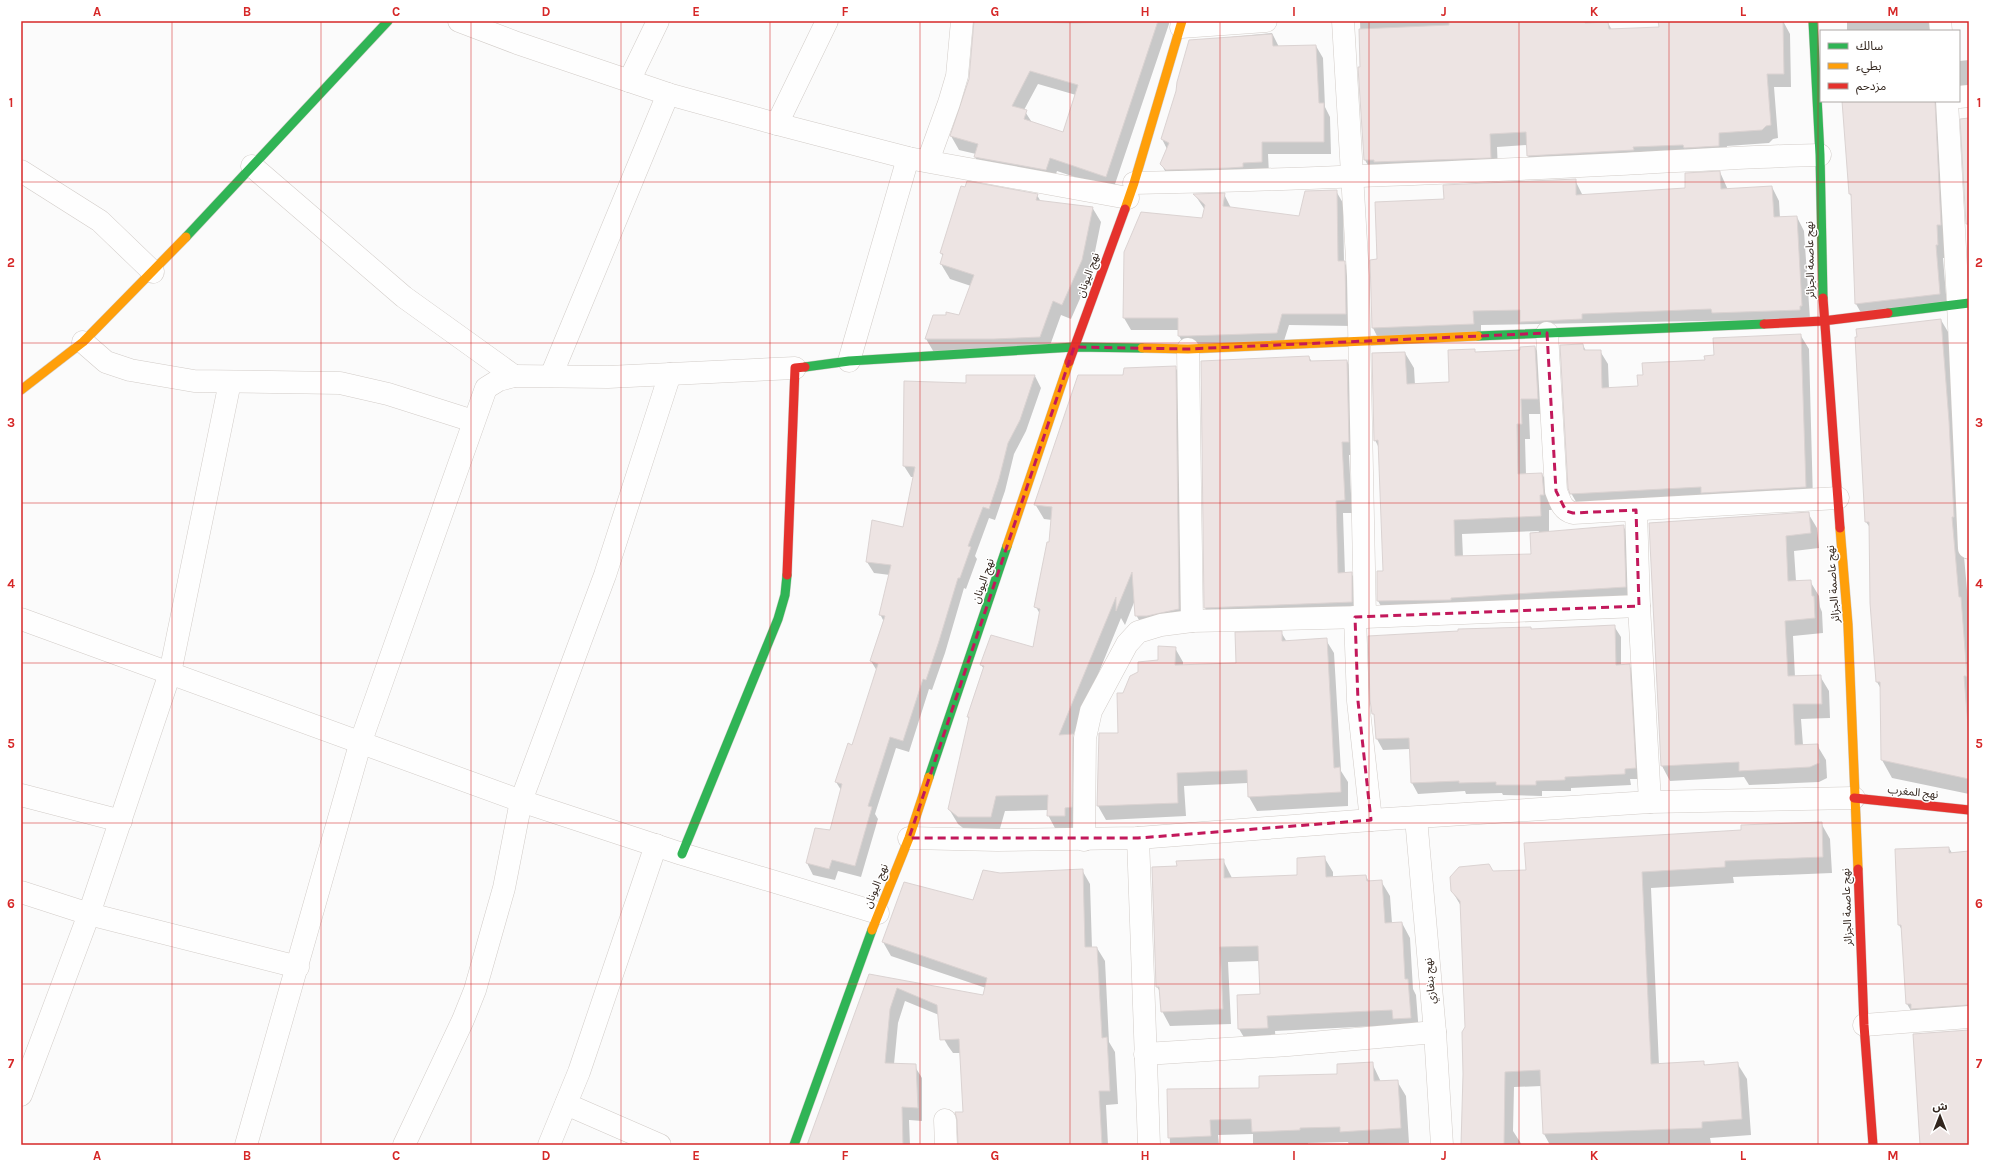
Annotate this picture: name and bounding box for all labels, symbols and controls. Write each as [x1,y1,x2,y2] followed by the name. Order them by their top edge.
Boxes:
[93,4,101,19] text: A
[243,4,251,19] text: B
[392,4,400,19] text: C
[542,4,551,19] text: D
[692,4,700,19] text: E
[841,4,849,19] text: F
[991,4,999,19] text: G
[1140,4,1150,19] text: H
[1292,4,1296,19] text: I
[1441,4,1447,19] text: J
[1590,4,1599,19] text: K
[1740,4,1747,19] text: L
[1887,4,1899,19] text: M
[1820,30,1960,102] legend
[1856,39,1883,53] text: سالك
[1856,59,1882,76] text: بطيء
[1856,79,1886,95] text: مزدحم
[9,95,13,110] text: 1
[1977,95,1981,110] text: 1
[1803,221,1818,300] street label: نهج عاصمة الجزائر
[1074,251,1103,300] street label: نهج اليونان
[7,255,15,270] text: 2
[1975,255,1983,270] text: 2
[7,415,15,430] text: 3
[1975,415,1983,430] text: 3
[1824,545,1843,624] street label: نهج عاصمة الجزائر
[969,557,998,606] street label: نهج اليونان
[7,576,15,591] text: 4
[1975,576,1983,591] text: 4
[7,736,15,751] text: 5
[1975,736,1983,751] text: 5
[1887,783,1939,802] street label: نهج المغرب
[861,862,892,910] street label: نهج اليونان
[1839,868,1856,947] street label: نهج عاصمة الجزائر
[7,896,15,911] text: 6
[1975,896,1983,911] text: 6
[1422,957,1441,1005] street label: نهج بنغازي
[8,1056,15,1071] text: 7
[1976,1056,1983,1071] text: 7
[1920,1096,1960,1136] north arrow
[1932,1100,1948,1113] text: ش
[93,1148,101,1163] text: A
[243,1148,251,1163] text: B
[392,1148,400,1163] text: C
[542,1148,551,1163] text: D
[692,1148,700,1163] text: E
[841,1148,849,1163] text: F
[991,1148,999,1163] text: G
[1140,1148,1150,1163] text: H
[1292,1148,1296,1163] text: I
[1441,1148,1447,1163] text: J
[1590,1148,1599,1163] text: K
[1740,1148,1747,1163] text: L
[1887,1148,1899,1163] text: M

